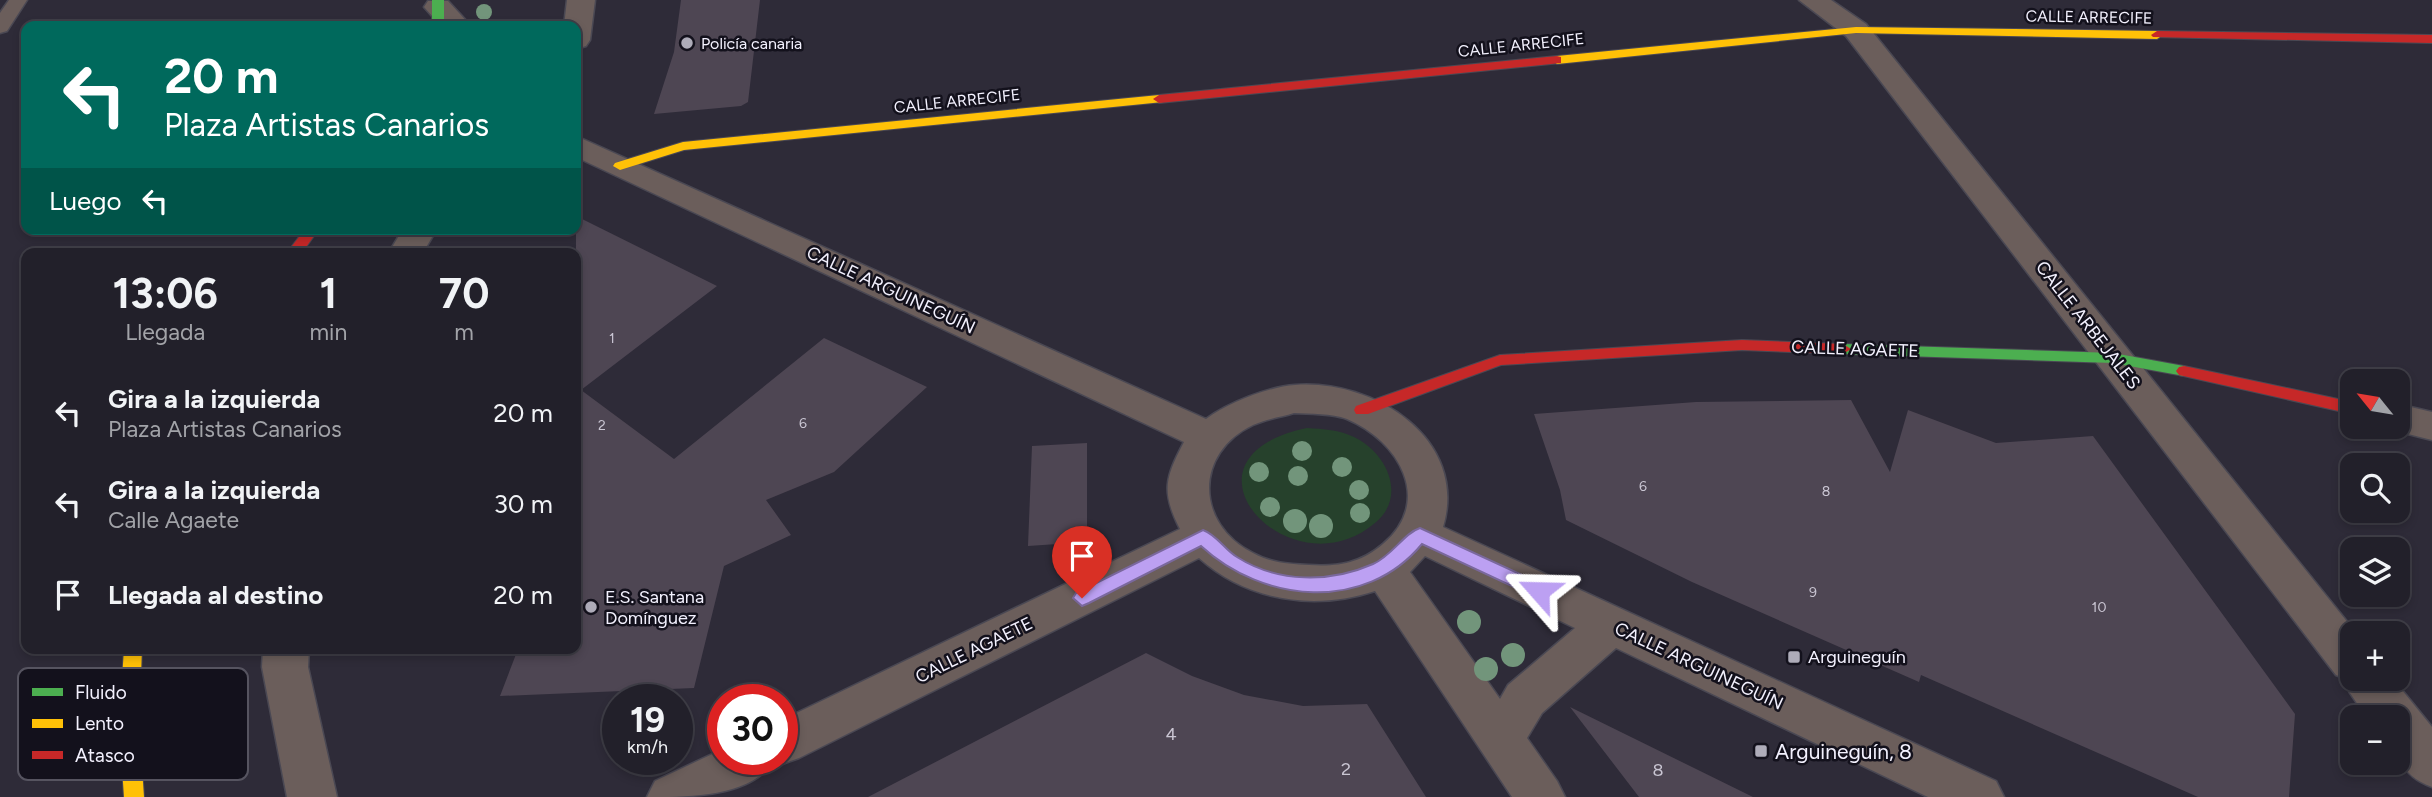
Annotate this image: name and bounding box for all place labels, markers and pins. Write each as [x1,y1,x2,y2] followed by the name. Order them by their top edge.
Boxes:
[701,34,802,53] place label: Policía canaria
[679,35,695,51] marker: Policía canaria
[1052,526,1112,598] pin
[605,586,704,629] place label: E.S. Santana Domínguez
[583,599,599,615] marker: E.S. Santana Domínguez
[1808,646,1906,668] place label: Arguineguín
[1786,649,1802,665] marker: Arguineguín
[1775,739,1912,764] place label: Arguineguín, 8
[1753,743,1769,759] marker: Arguineguín, 8

